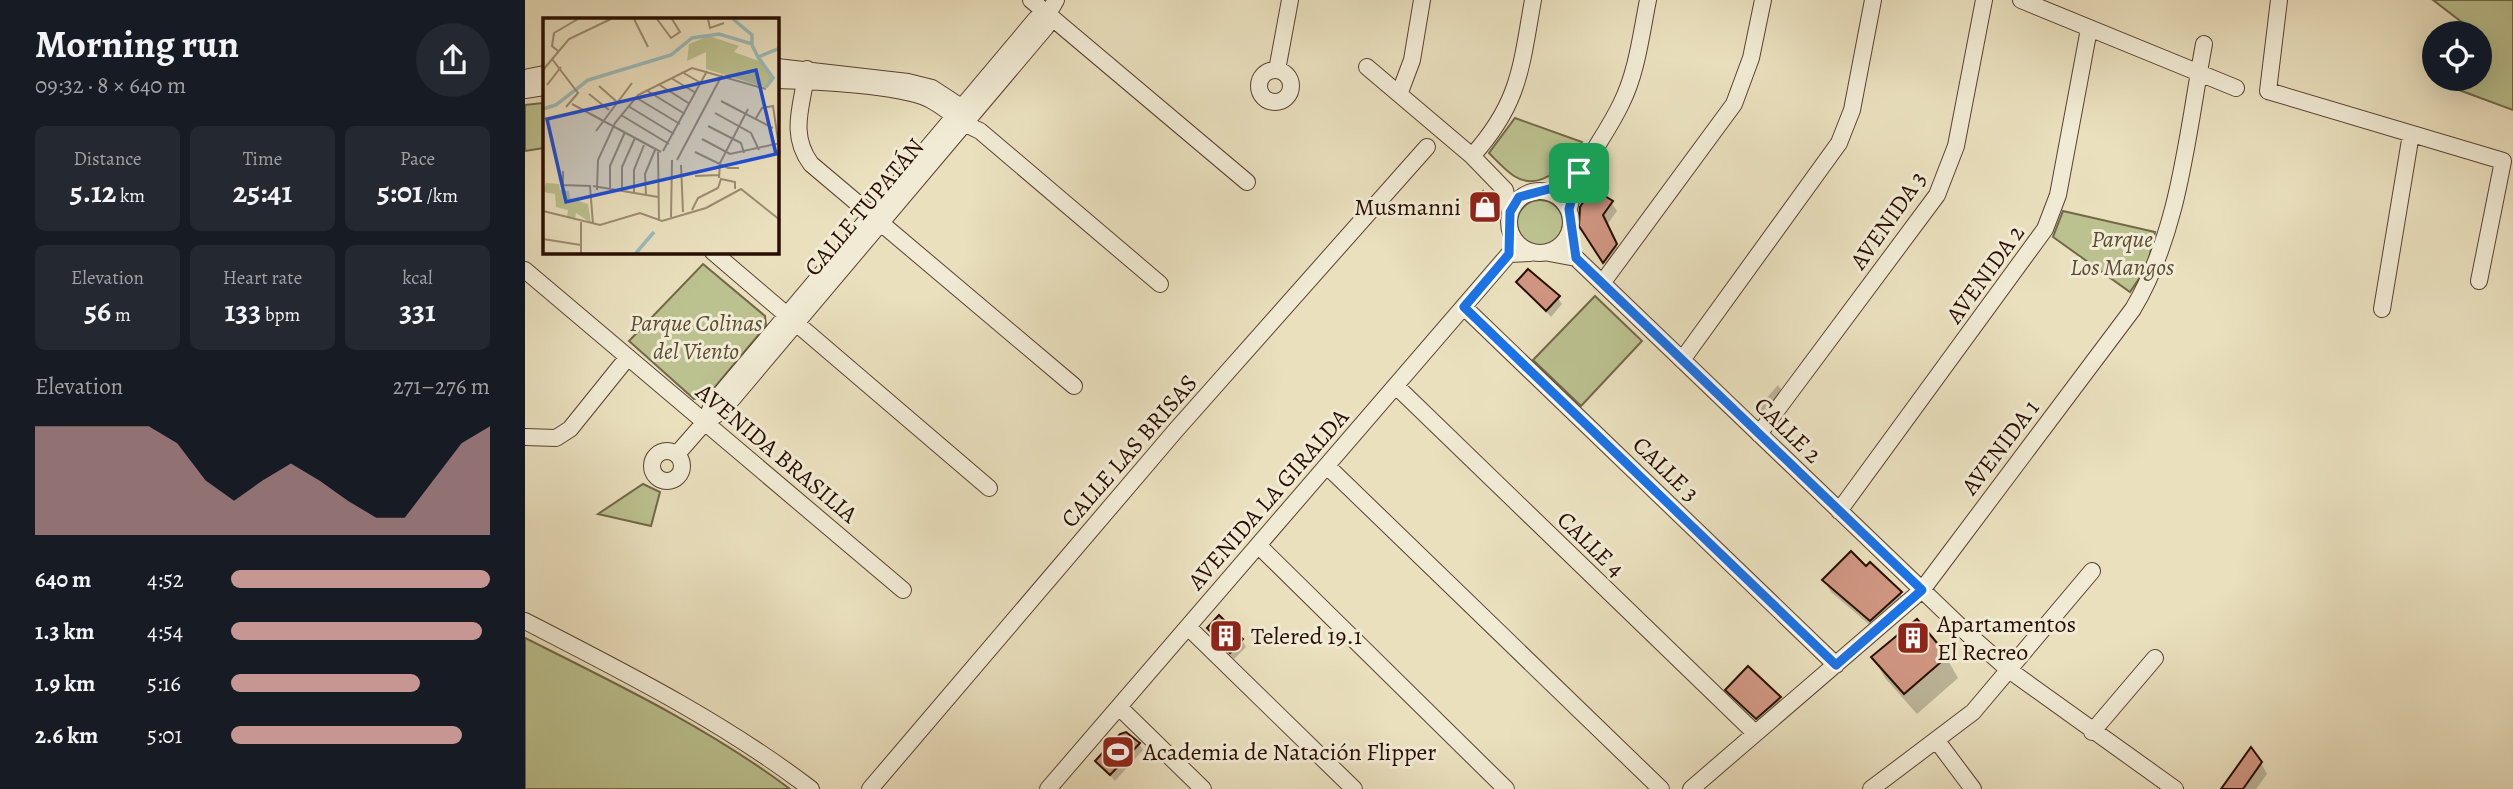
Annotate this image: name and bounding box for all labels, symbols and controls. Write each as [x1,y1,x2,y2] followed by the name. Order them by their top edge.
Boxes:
[35,18,239,70] text: Morning run
[543,18,779,254] inset map
[2422,21,2492,91] map controls
[2422,21,2492,91] button: locate
[416,23,490,97] button: share
[35,70,186,101] text: 09:32 · 8 × 640 m
[797,131,931,283] street label: CALLE TUPATÁN
[1549,143,1609,203] pin
[73,146,142,172] text: Distance
[243,146,282,172] text: Time
[400,146,435,172] text: Pace
[1560,154,1598,192] icon: arrive
[1842,164,1934,276] street label: AVENIDA 3
[70,172,116,212] text: 5.12
[233,172,292,212] text: 25:41
[377,172,423,212] text: 5:01
[116,183,145,209] text: km
[423,183,458,209] text: /km
[1466,188,1504,226] shop icon: Musmanni
[1354,191,1461,223] place label: Musmanni
[1938,218,2032,331] street label: AVENIDA 2
[2070,223,2174,283] park label: Parque Los Mangos
[71,265,144,291] text: Elevation
[223,265,302,291] text: Heart rate
[402,265,433,291] text: kcal
[84,291,111,331] text: 56
[225,291,261,331] text: 133
[399,291,436,331] text: 331
[111,302,131,328] text: m
[261,302,300,328] text: bpm
[630,307,762,367] park label: Parque Colinas del Viento
[1054,368,1204,534] street label: CALLE LAS BRISAS
[35,371,123,402] text: Elevation
[393,371,490,402] text: 271–276 m
[689,375,865,531] street label: AVENIDA BRASILIA
[1747,390,1829,470] street label: CALLE 2
[1953,393,2046,502] street label: AVENIDA 1
[1180,401,1356,597] street label: AVENIDA LA GIRALDA
[1626,429,1706,509] street label: CALLE 3
[1550,504,1632,584] street label: CALLE 4
[35,564,91,595] text: 640 m
[147,564,184,595] text: 4:52
[1936,608,2076,668] place label: Apartamentos El Recreo
[35,616,95,647] text: 1.3 km
[147,616,183,647] text: 4:54
[1207,617,1245,655] building icon: Telered 19.1
[1894,619,1932,657] building icon: Apartamentos El Recreo
[1251,620,1362,652] place label: Telered 19.1
[35,668,95,699] text: 1.9 km
[147,668,181,699] text: 5:16
[35,720,98,751] text: 2.6 km
[147,720,183,751] text: 5:01
[1099,733,1137,771] sports icon: Academia de Natación Flipper
[1142,736,1437,768] place label: Academia de Natación Flipper

